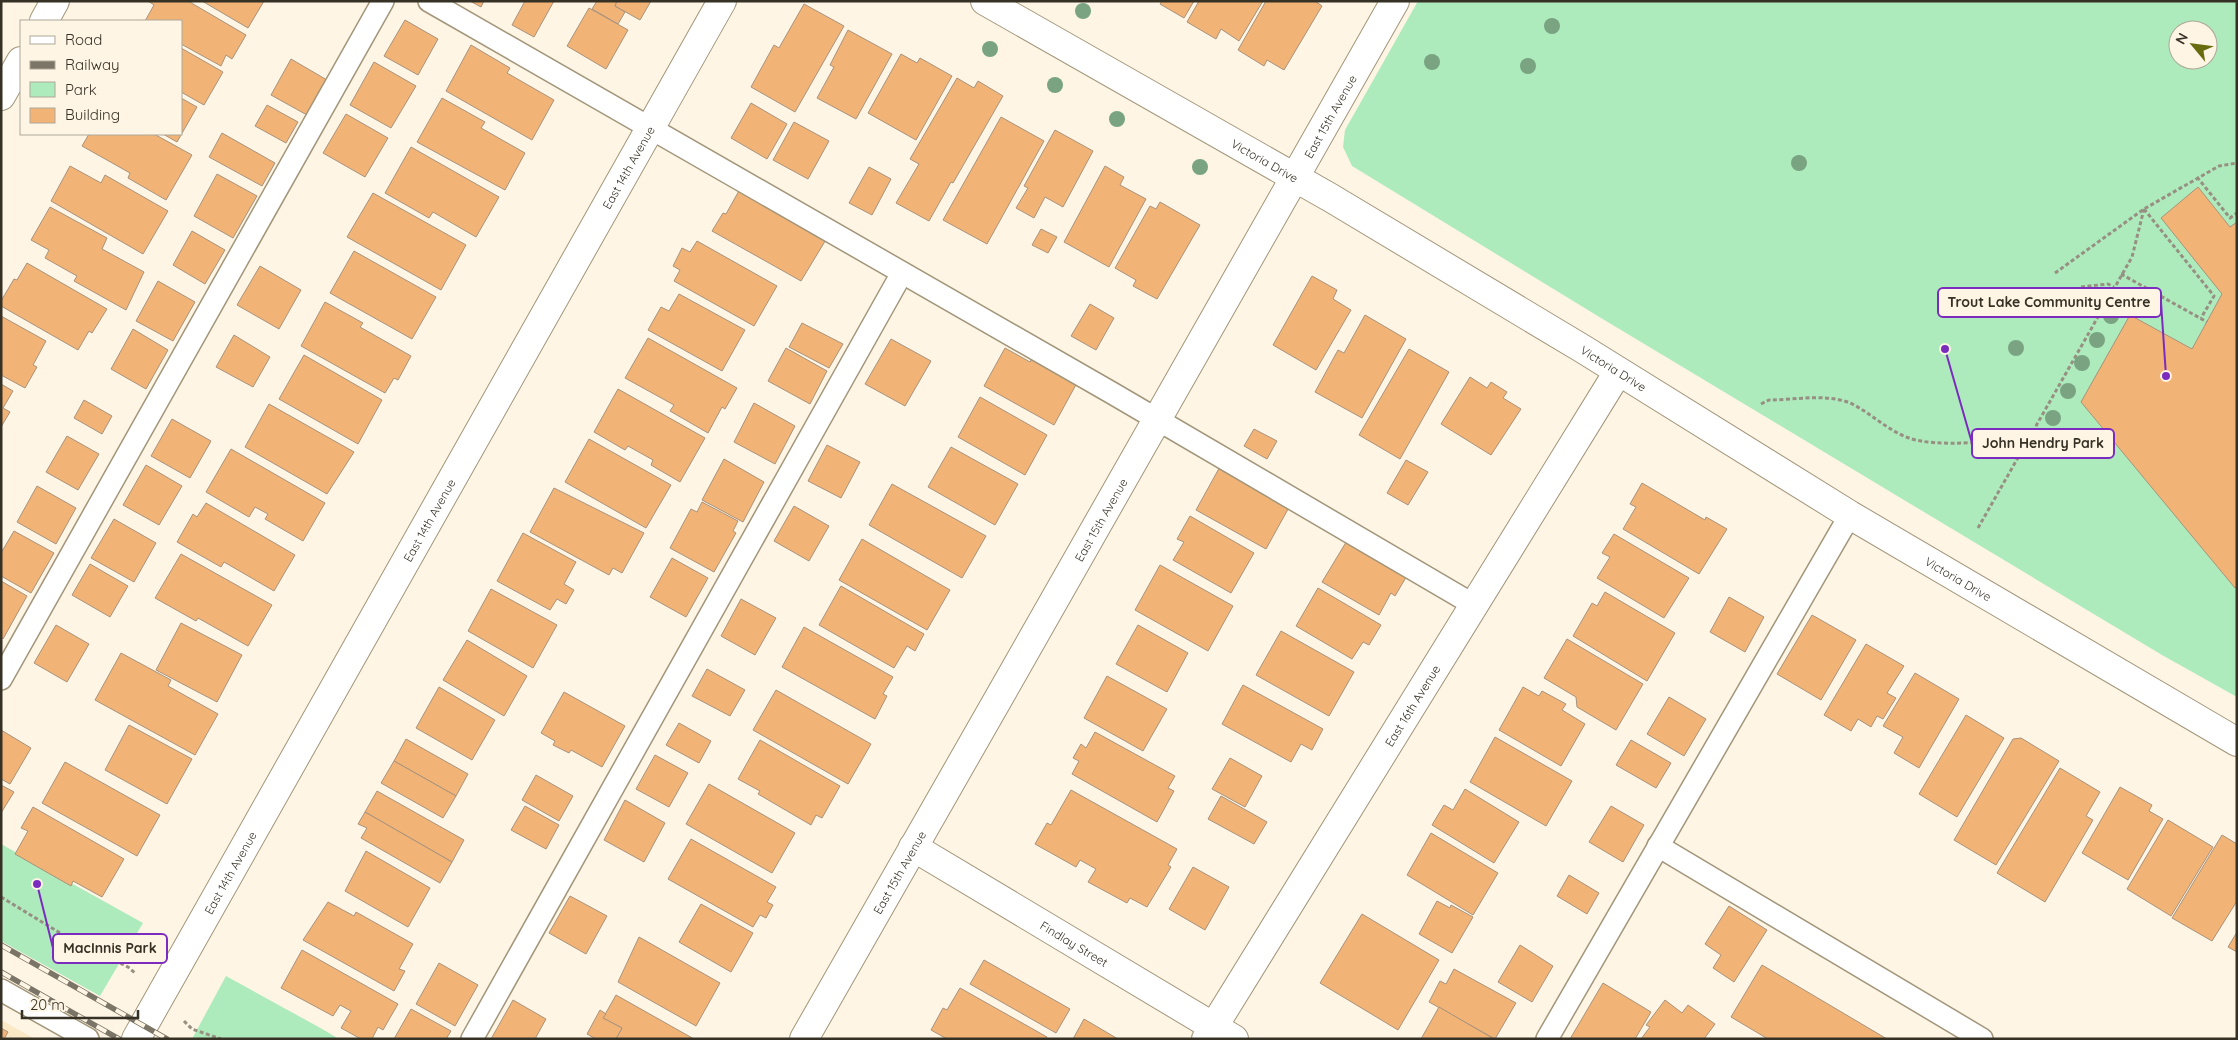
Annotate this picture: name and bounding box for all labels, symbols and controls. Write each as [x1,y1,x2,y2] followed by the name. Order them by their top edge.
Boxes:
[20,20,182,135] legend
[2168,20,2218,70] north arrow
[65,30,102,49] text: Road
[2171,30,2192,48] text: N
[65,55,120,74] text: Railway
[1300,72,1360,161] street label: East 15th Avenue
[65,80,97,99] text: Park
[65,105,120,124] text: Building
[599,123,658,211] street label: East 14th Avenue
[1229,135,1301,185] street label: Victoria Drive
[1938,288,2161,317] callout: Trout Lake Community Centre
[1948,293,2151,311] text: Trout Lake Community Centre
[1578,342,1650,394] street label: Victoria Drive
[1972,429,2114,458] callout: John Hendry Park
[1982,434,2104,452] text: John Hendry Park
[1071,475,1130,564] street label: East 15th Avenue
[400,476,458,564] street label: East 14th Avenue
[1922,553,1995,604] street label: Victoria Drive
[1381,662,1443,749] street label: East 16th Avenue
[201,828,259,917] street label: East 14th Avenue
[869,828,929,916] street label: East 15th Avenue
[1038,917,1111,970] street label: Findlay Street
[53,934,167,963] callout: MacInnis Park
[63,939,157,957] text: MacInnis Park
[22,988,139,1020] scale bar
[30,995,65,1014] text: 20 m

